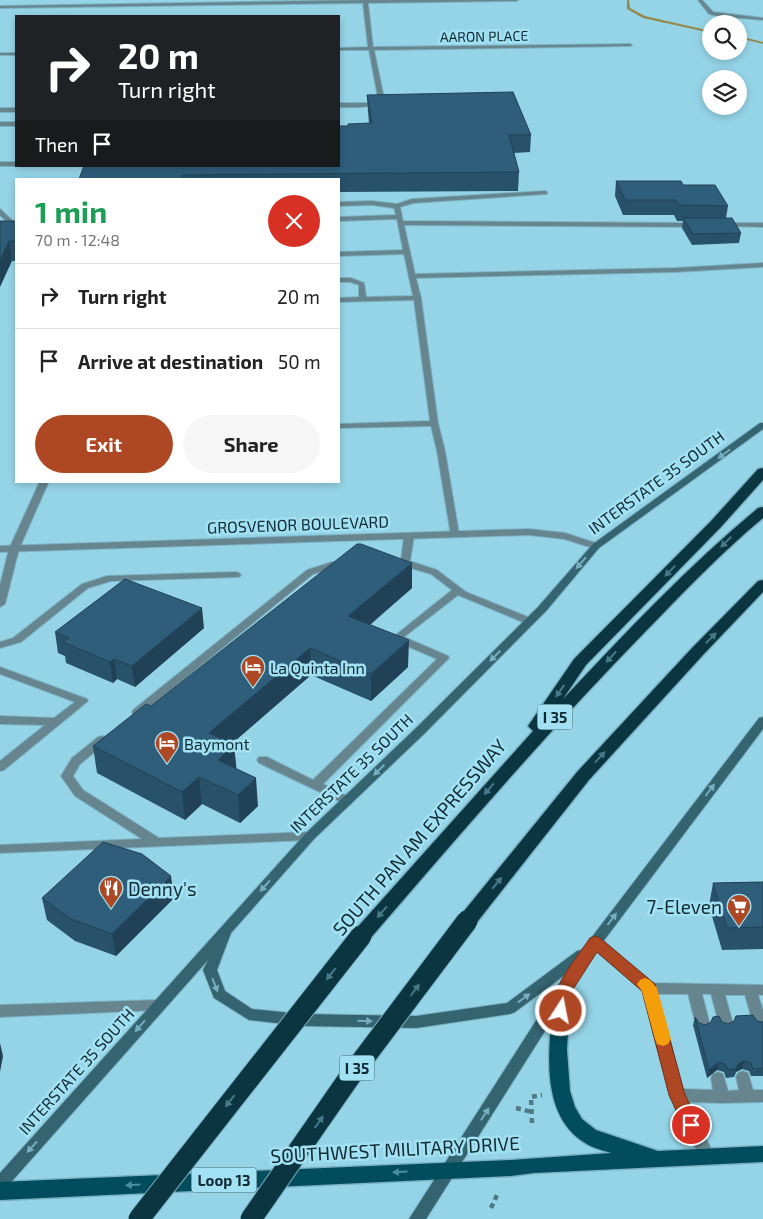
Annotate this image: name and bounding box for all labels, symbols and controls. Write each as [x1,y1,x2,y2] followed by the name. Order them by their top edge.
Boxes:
[702,15,747,115] map controls
[702,15,747,60] button: search
[440,27,528,45] street label: AARON PLACE
[118,34,199,76] text: 20 m
[35,35,100,100] icon: right
[702,70,747,115] button: layers
[118,76,216,102] text: Turn right
[88,130,116,158] icon: arrive
[35,133,78,156] text: Then
[35,193,107,229] text: 1 min
[268,195,320,247] button: close
[35,230,120,249] text: 70 m · 12:48
[35,282,63,310] icon: right
[78,285,166,308] text: Turn right
[277,285,320,308] text: 20 m
[35,347,63,375] icon: arrive
[78,350,263,373] text: Arrive at destination
[278,350,321,373] text: 50 m
[35,415,173,473] button: Exit
[183,415,320,473] button: Share
[584,426,728,538] street label: INTERSTATE 35 SOUTH
[717,449,731,459] one-way arrow
[207,511,389,537] street label: GROSVENOR BOULEVARD
[720,536,732,548] one-way arrow
[576,556,587,569] one-way arrow
[664,565,676,577] one-way arrow
[704,632,716,644] one-way arrow
[489,650,501,662] one-way arrow
[605,650,617,662] one-way arrow
[240,654,266,688] hotel icon: La Quinta Inn
[270,658,365,678] place label: La Quinta Inn
[555,684,565,698] one-way arrow
[538,704,572,730] road number: I 35
[286,710,416,836] street label: INTERSTATE 35 SOUTH
[154,730,180,764] hotel icon: Baymont
[184,734,250,753] place label: Baymont
[327,734,511,940] street label: SOUTH PAN AM EXPRESSWAY
[594,752,606,764] one-way arrow
[373,764,385,776] one-way arrow
[483,782,494,795] one-way arrow
[705,784,716,797] one-way arrow
[98,875,124,909] restaurant icon: Denny's
[492,876,503,889] one-way arrow
[128,877,197,900] place label: Denny's
[259,879,271,891] one-way arrow
[726,893,752,927] supermarket icon: 7-Eleven
[647,895,722,918] place label: 7-Eleven
[376,905,388,917] one-way arrow
[607,912,617,926] one-way arrow
[325,967,336,980] one-way arrow
[211,978,219,993] one-way arrow
[409,984,420,997] one-way arrow
[534,984,586,1036] position arrow
[517,993,530,1003] one-way arrow
[14,1004,138,1138] street label: INTERSTATE 35 SOUTH
[358,1018,374,1026] one-way arrow
[135,1020,146,1032] one-way arrow
[340,1056,374,1080] road number: I 35
[225,1095,235,1108] one-way arrow
[670,1104,712,1146] pin
[481,1107,490,1121] one-way arrow
[677,1111,705,1139] icon: arrive
[314,1115,324,1128] one-way arrow
[270,1131,520,1167] street label: SOUTHWEST MILITARY DRIVE
[26,1141,37,1154] one-way arrow
[192,1168,256,1192] road number: Loop 13
[392,1168,408,1176] one-way arrow
[125,1181,141,1189] one-way arrow

